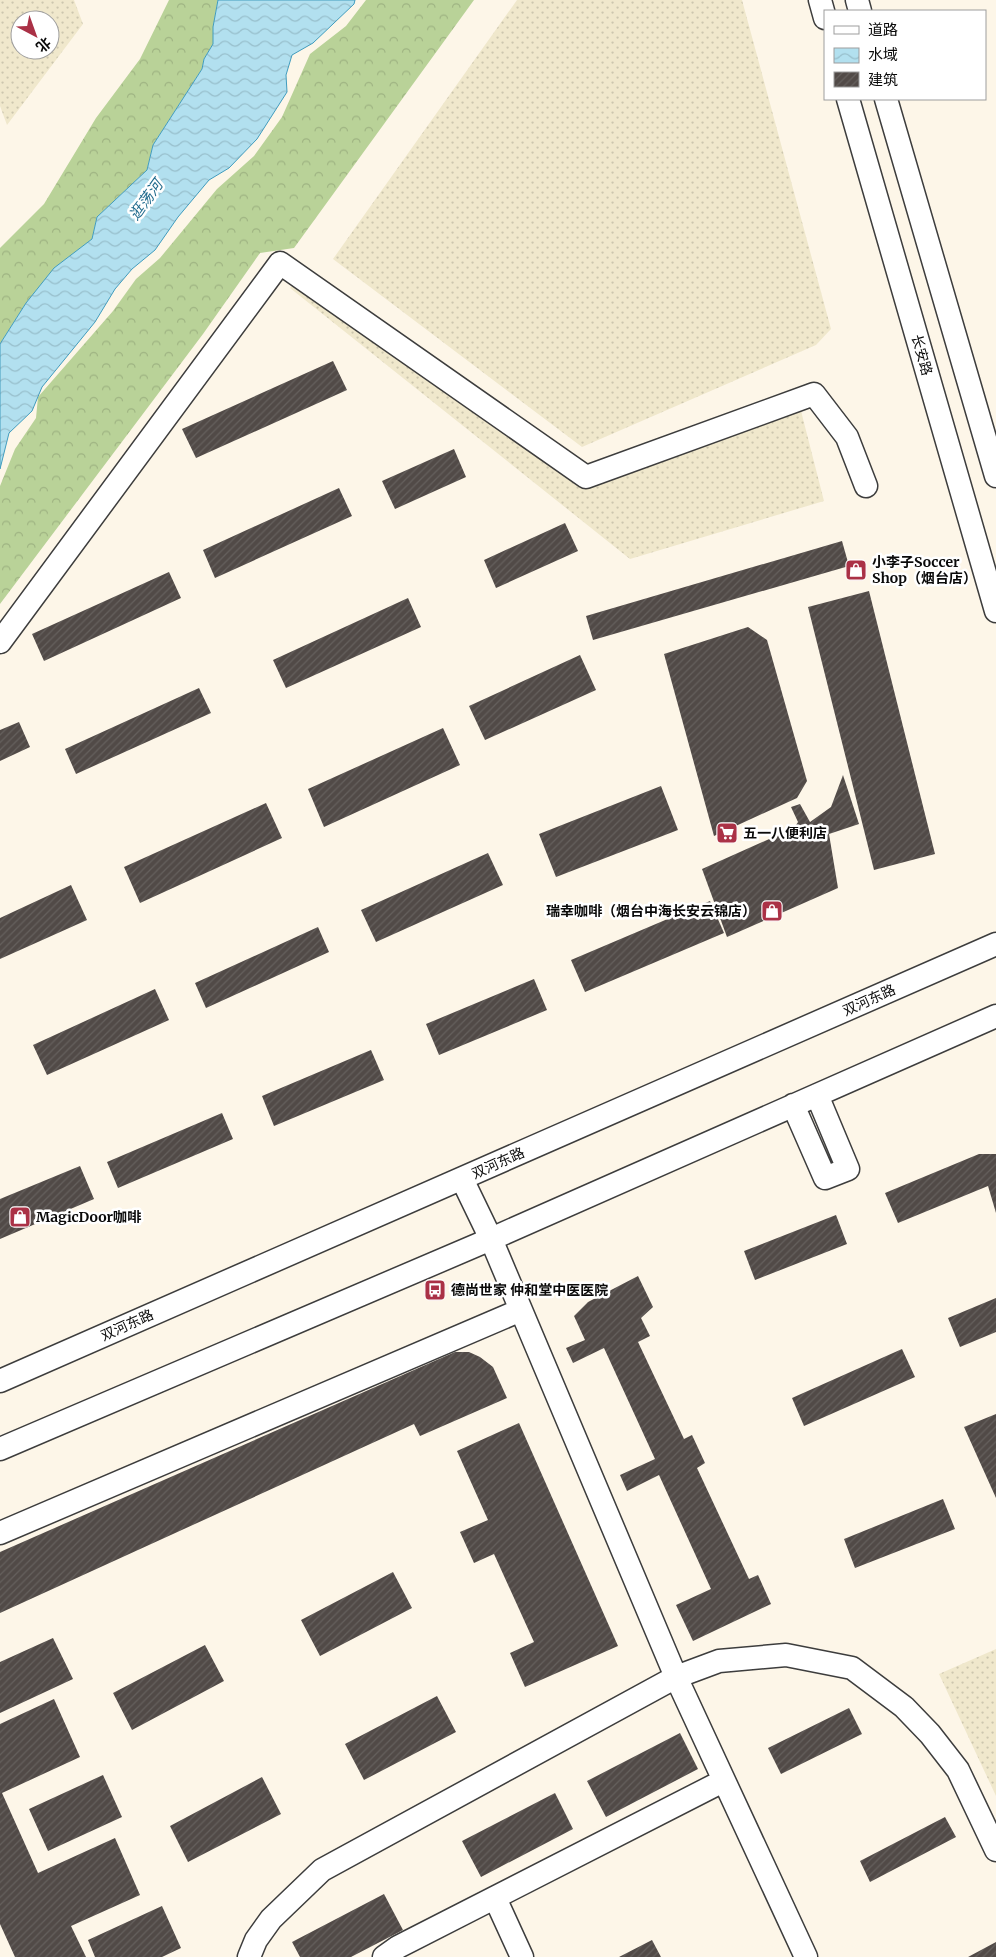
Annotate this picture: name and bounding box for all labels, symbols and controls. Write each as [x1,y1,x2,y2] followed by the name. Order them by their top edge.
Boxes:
[10,10,60,60] north arrow
[824,10,986,100] legend
[868,20,898,39] text: 道路
[32,33,55,56] text: 北
[868,45,898,64] text: 水域
[868,70,898,89] text: 建筑
[125,173,168,223] water label: 逛荡河
[908,332,936,378] street label: 长安路
[872,553,977,587] place label: 小李子Soccer Shop（烟台店）
[844,558,868,582] shop icon: 小李子Soccer Shop（烟台店）
[715,821,739,845] supermarket icon: 五一八便利店
[743,824,827,842] place label: 五一八便利店
[760,899,784,923] shop icon: 瑞幸咖啡（烟台中海长安云锦店）
[546,902,756,920] place label: 瑞幸咖啡（烟台中海长安云锦店）
[840,980,898,1020] street label: 双河东路
[469,1143,527,1183] street label: 双河东路
[8,1205,32,1229] shop icon: MagicDoor咖啡
[36,1208,142,1226] place label: MagicDoor咖啡
[423,1278,447,1302] bus stop icon: 德尚世家 仲和堂中医医院
[451,1281,608,1299] place label: 德尚世家 仲和堂中医医院
[98,1305,156,1345] street label: 双河东路

